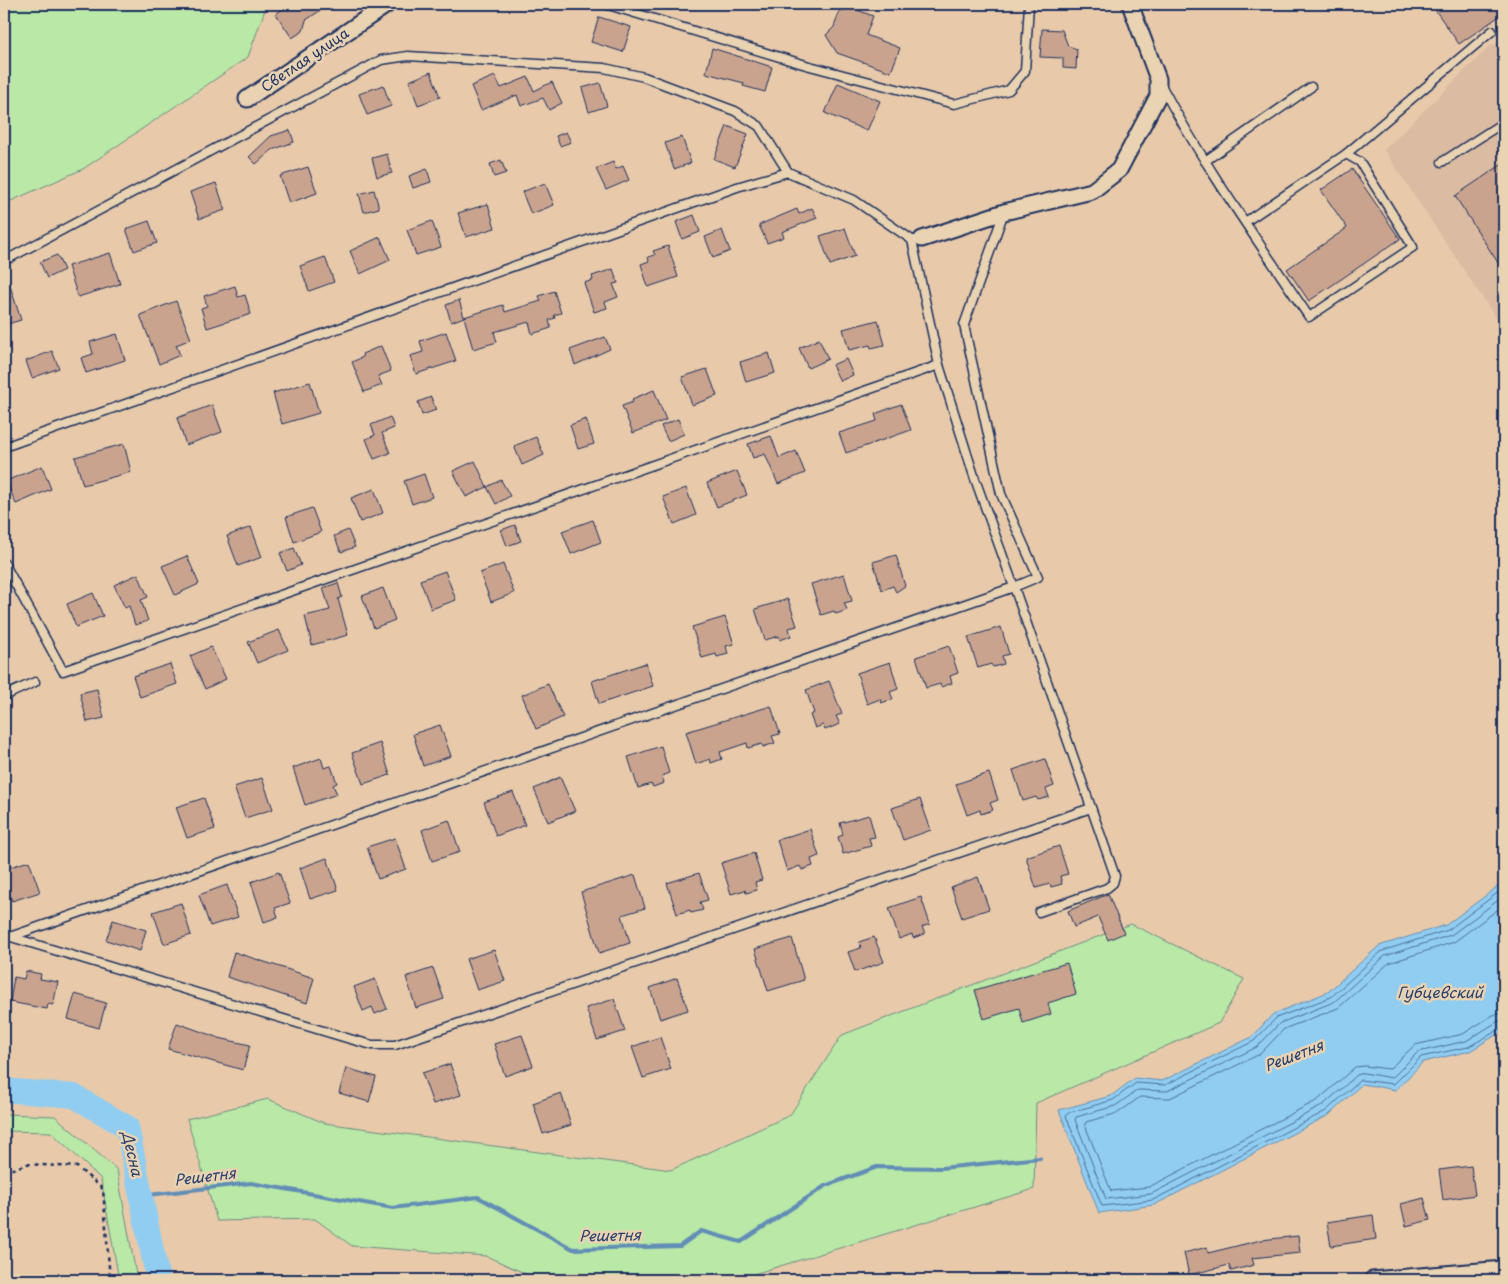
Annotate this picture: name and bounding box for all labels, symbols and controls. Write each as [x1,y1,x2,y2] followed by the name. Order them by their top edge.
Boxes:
[257,22,353,97] street label: Светлая улица
[1397,980,1485,1003] water label: Губцевский
[1260,1032,1327,1076] water label: Решетня
[117,1127,150,1179] water label: Десна
[173,1160,238,1191] water label: Решетня
[579,1222,642,1247] water label: Решетня

